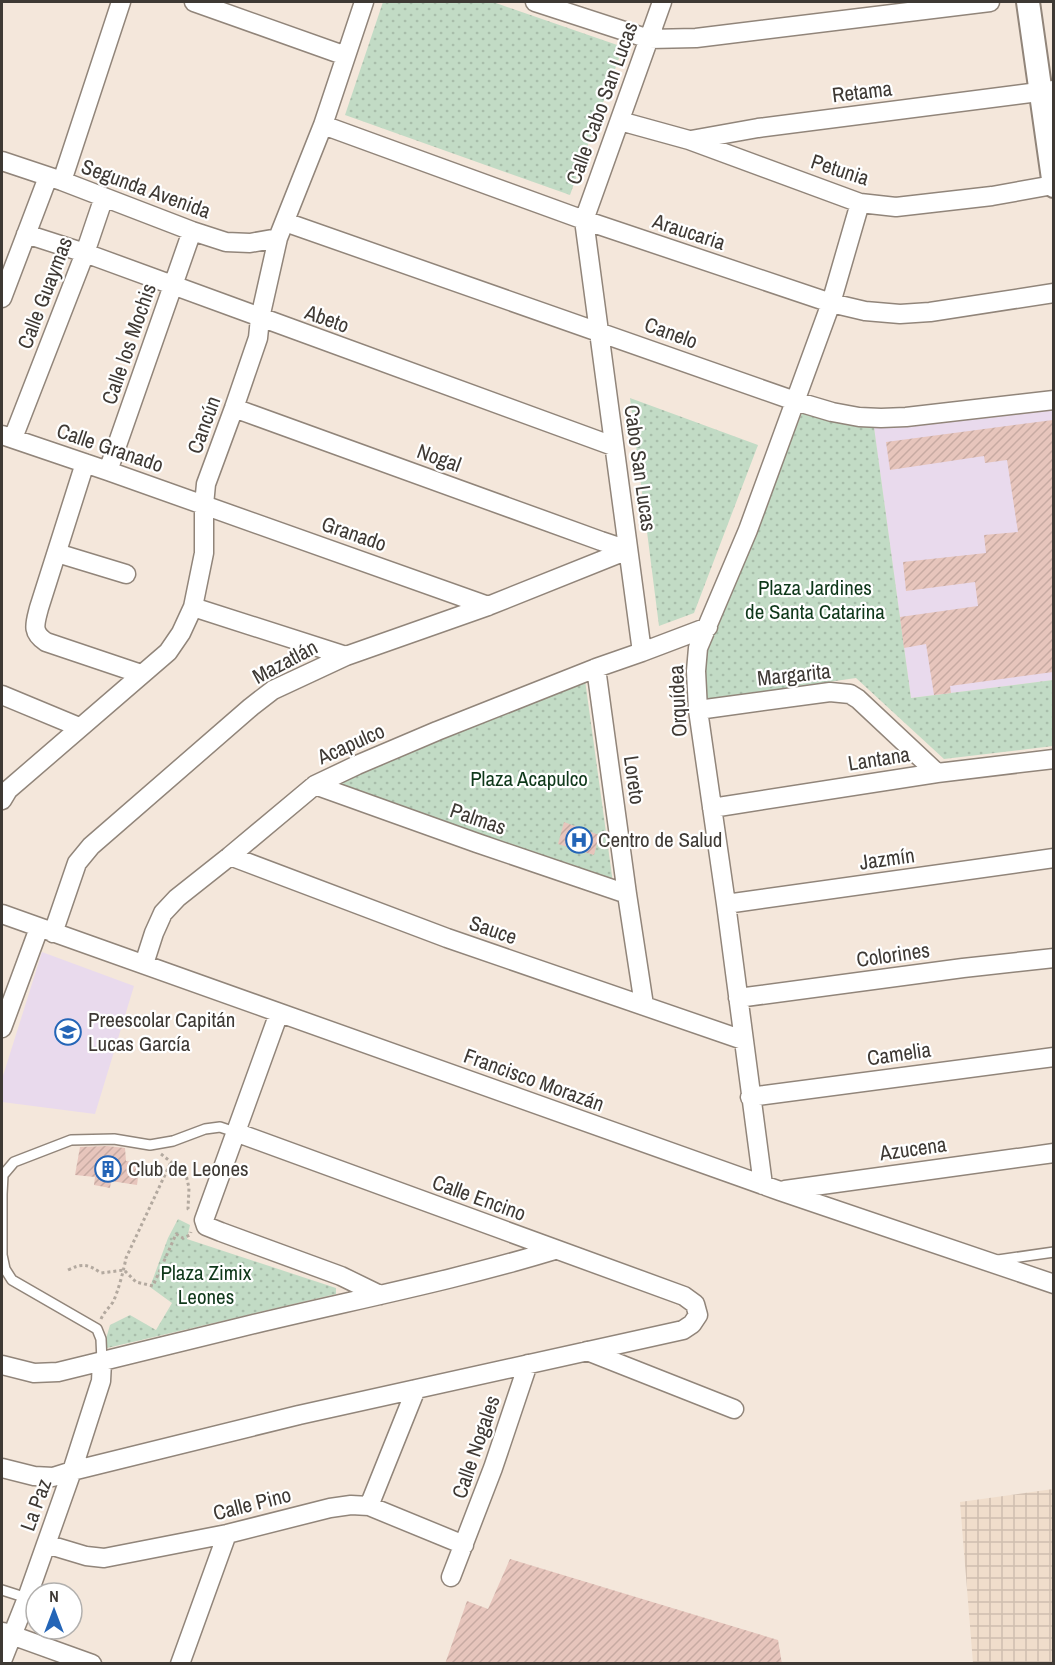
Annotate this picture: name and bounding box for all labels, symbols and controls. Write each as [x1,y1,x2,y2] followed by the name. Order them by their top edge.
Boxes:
[559,17,644,188] street label: Calle Cabo San Lucas
[830,73,894,110] street label: Retama
[807,147,873,193] street label: Petunia
[77,152,215,226] street label: Segunda Avenida
[648,206,730,257] street label: Araucaria
[10,233,79,353] street label: Calle Guaymas
[94,279,163,408] street label: Calle los Mochis
[300,297,353,340] street label: Abeto
[641,310,702,355] street label: Canelo
[180,392,227,458] street label: Cancún
[617,403,664,533] street label: Cabo San Lucas
[53,416,167,479] street label: Calle Granado
[413,436,465,479] street label: Nogal
[318,509,391,558] street label: Granado
[745,573,885,626] park label: Plaza Jardines de Santa Catarina
[247,632,322,691] street label: Mazatlán
[756,656,833,693] street label: Margarita
[661,664,694,738] street label: Orquídea
[312,716,389,772] street label: Acapulco
[846,739,912,778] street label: Lantana
[617,754,652,806] street label: Loreto
[470,764,588,793] park label: Plaza Acapulco
[446,795,510,842] street label: Palmas
[564,825,594,855] hospital icon: Centro de Salud
[598,825,722,854] place label: Centro de Salud
[857,840,916,877] street label: Jazmín
[465,908,521,951] street label: Sauce
[854,935,931,974] street label: Colorines
[88,1005,235,1058] place label: Preescolar Capitán Lucas García
[53,1017,83,1047] school or university icon: Preescolar Capitán Lucas García
[865,1035,933,1072] street label: Camelia
[460,1041,608,1118] street label: Francisco Morazán
[877,1129,949,1168] street label: Azucena
[93,1154,123,1184] building icon: Club de Leones
[128,1154,249,1183] place label: Club de Leones
[428,1167,530,1228] street label: Calle Encino
[161,1258,252,1311] park label: Plaza Zimix Leones
[444,1391,507,1502] street label: Calle Nogales
[13,1474,58,1535] street label: La Paz
[210,1480,294,1527] street label: Calle Pino
[24,1581,84,1641] north arrow
[49,1585,59,1607] text: N

